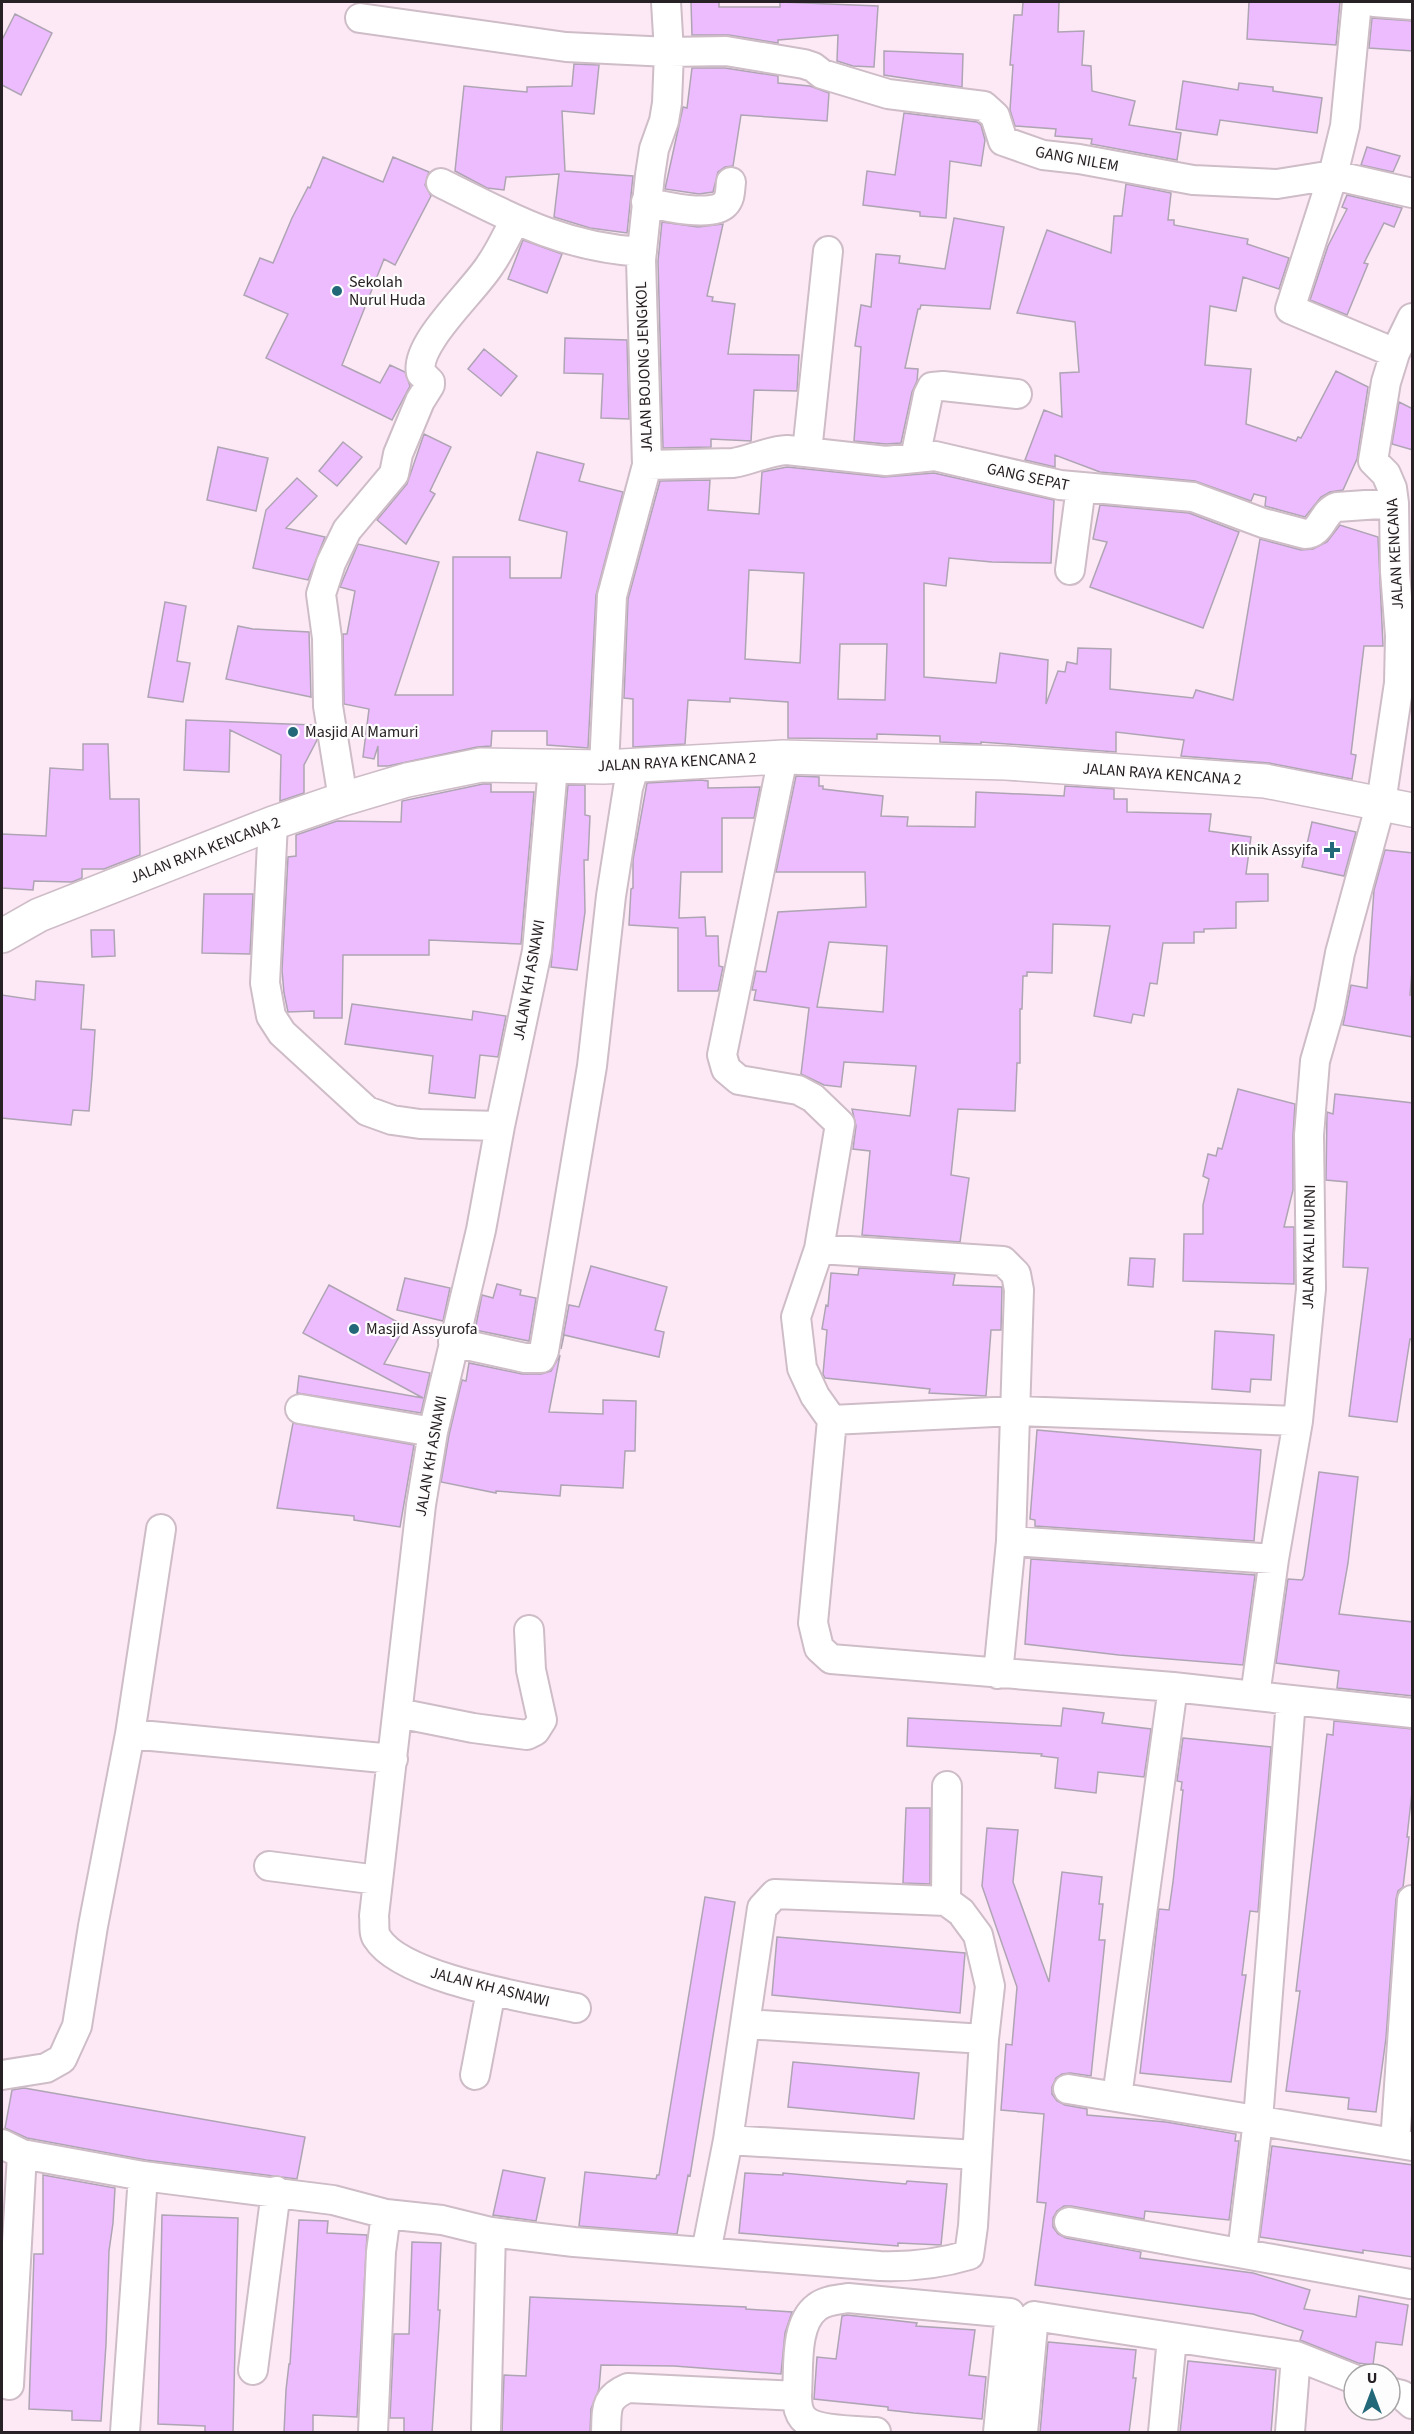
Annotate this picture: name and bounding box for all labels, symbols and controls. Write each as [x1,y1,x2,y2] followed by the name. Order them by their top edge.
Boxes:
[1034,141,1120,177] street label: GANG NILEM
[349,271,426,311] place label: Sekolah Nurul Huda
[630,281,658,453] street label: JALAN BOJONG JENGKOL
[330,284,344,298] marker: Sekolah Nurul Huda
[985,458,1072,497] street label: GANG SEPAT
[1381,498,1409,610] street label: JALAN KENCANA
[305,721,419,743] place label: Masjid Al Mamuri
[286,725,300,739] marker: Masjid Al Mamuri
[597,747,757,777] street label: JALAN RAYA KENCANA 2
[1082,757,1242,791] street label: JALAN RAYA KENCANA 2
[127,811,283,889] street label: JALAN RAYA KENCANA 2
[1231,839,1318,861] place label: Klinik Assyifa
[1323,841,1341,859] marker: Klinik Assyifa
[508,918,550,1042] street label: JALAN KH ASNAWI
[1297,1184,1321,1310] street label: JALAN KALI MURNI
[366,1318,477,1340] place label: Masjid Assyurofa
[347,1322,361,1336] marker: Masjid Assyurofa
[410,1394,452,1518] street label: JALAN KH ASNAWI
[428,1962,552,2012] street label: JALAN KH ASNAWI
[1342,2362,1402,2422] north arrow
[1367,2367,1377,2389] text: U

